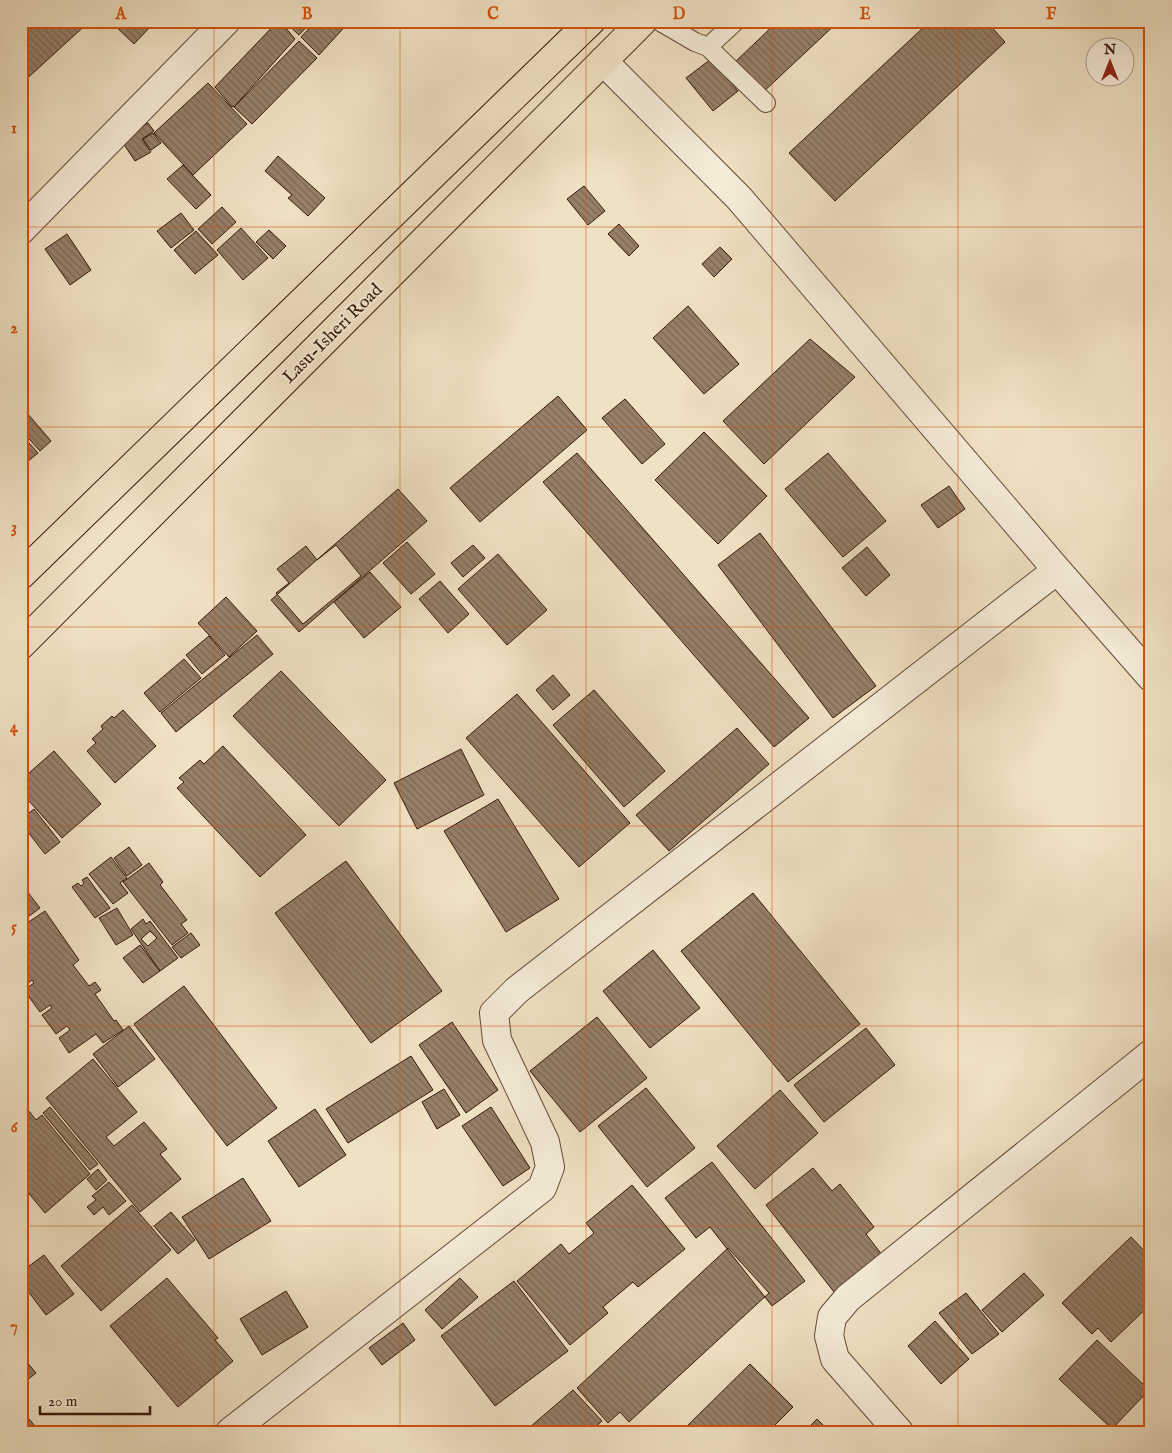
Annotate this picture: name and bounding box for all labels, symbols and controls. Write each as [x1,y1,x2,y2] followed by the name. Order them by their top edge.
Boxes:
[115,5,128,25] text: A
[302,5,313,25] text: B
[487,5,499,25] text: C
[673,5,686,25] text: D
[859,5,871,25] text: E
[1046,5,1057,25] text: F
[1084,38,1134,88] north arrow
[1103,41,1116,59] text: N
[11,119,17,139] text: 1
[278,279,388,389] street label: Lasu-Isheri Road
[10,319,18,339] text: 2
[11,518,17,538] text: 3
[10,718,19,738] text: 4
[11,918,17,938] text: 5
[11,1118,19,1138] text: 6
[10,1317,18,1337] text: 7
[40,1383,150,1415] scale bar
[48,1392,78,1411] text: 20 m

